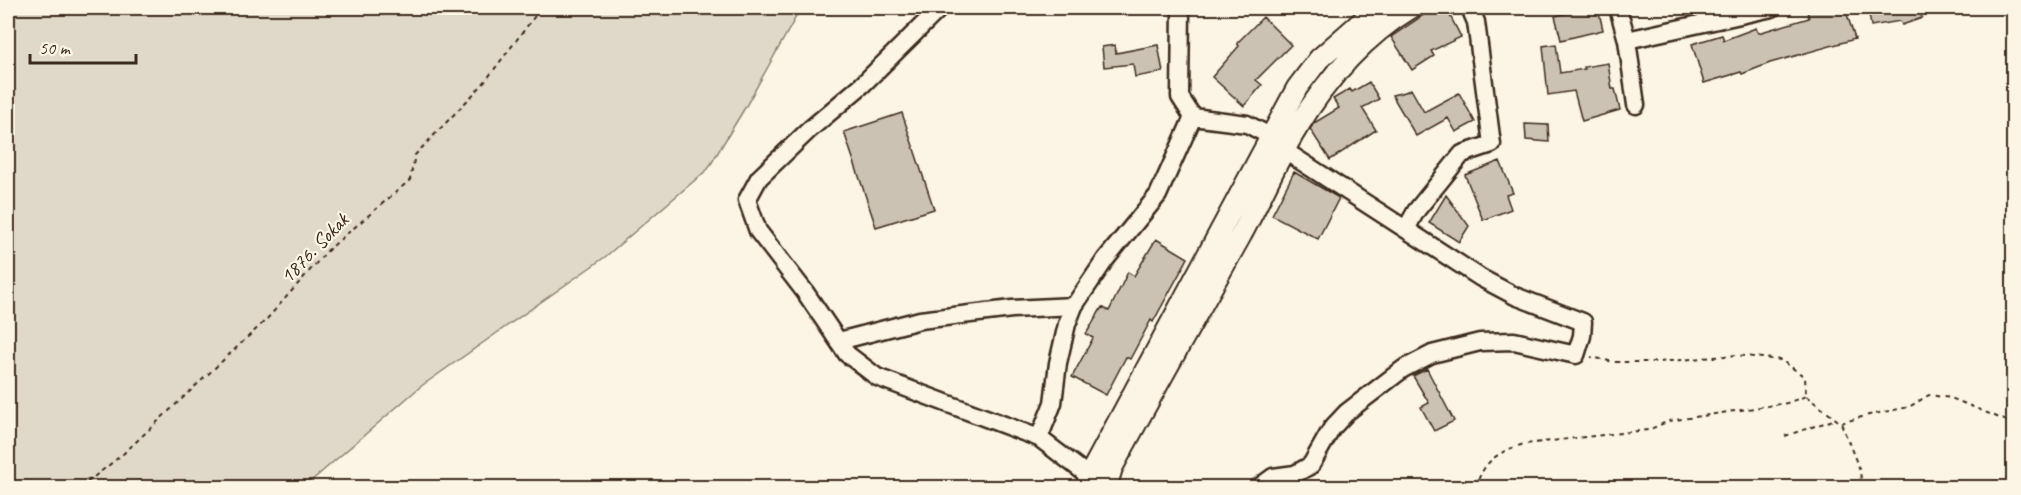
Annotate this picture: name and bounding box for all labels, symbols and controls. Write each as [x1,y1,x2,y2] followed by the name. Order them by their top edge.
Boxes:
[30,27,136,65] scale bar
[39,37,72,59] text: 50 m
[274,206,355,289] street label: 1876. Sokak

